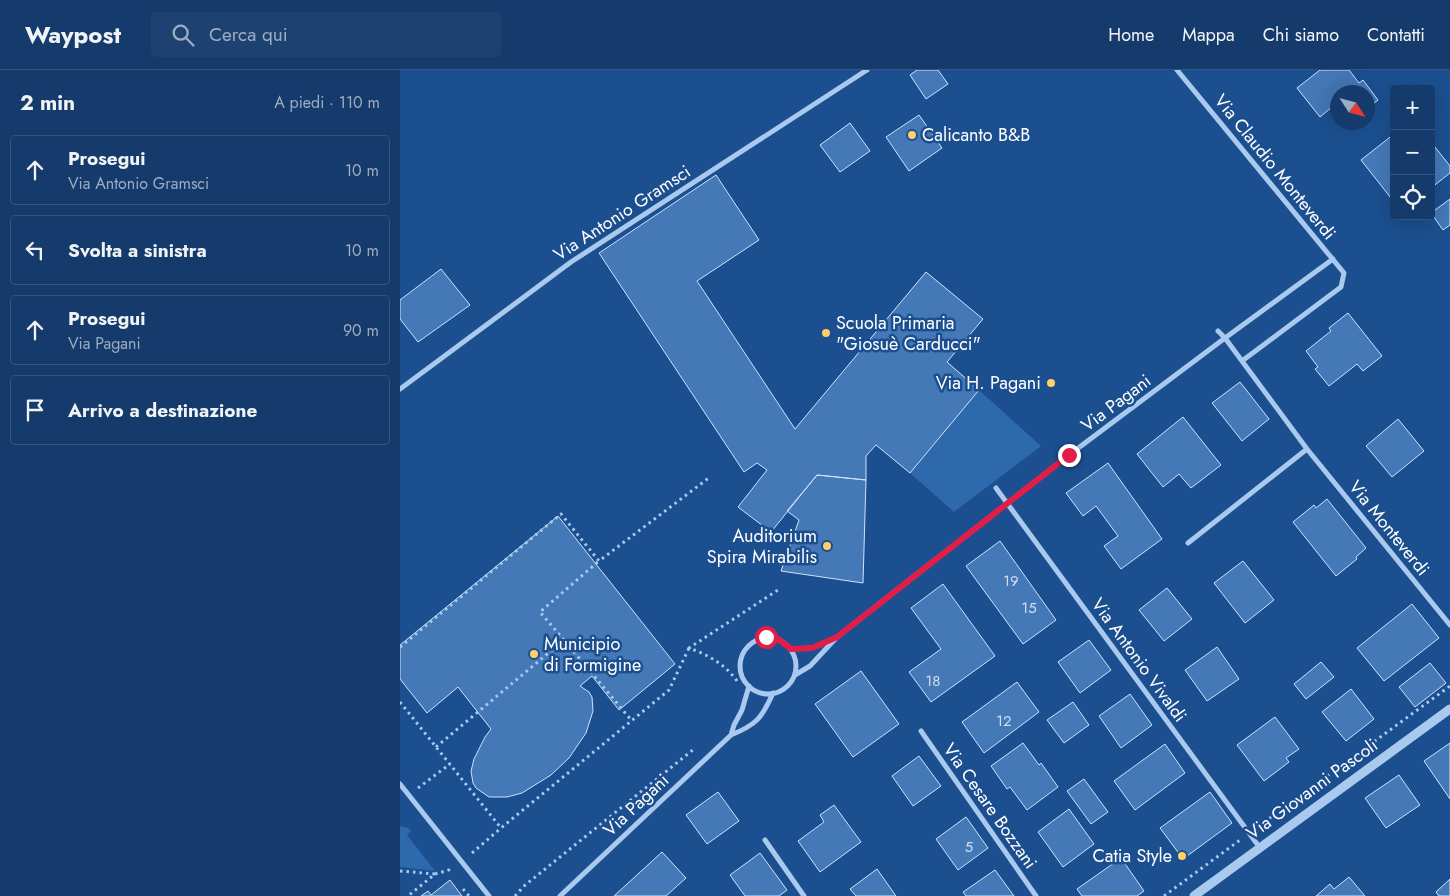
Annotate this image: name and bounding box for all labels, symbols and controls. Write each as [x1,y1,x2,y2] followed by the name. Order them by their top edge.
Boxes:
[151,12,501,57] search box
[25,17,121,52] text: Waypost
[169,21,197,49] icon: search
[209,21,288,48] text: Cerca qui
[1108,22,1154,48] text: Home
[1182,22,1235,48] text: Mappa
[1263,22,1339,48] text: Chi siamo
[1367,22,1425,48] text: Contatti
[1330,85,1375,130] north arrow
[1390,85,1435,220] map controls
[1390,85,1435,130] button: +
[20,88,75,118] text: 2 min
[1208,89,1342,245] street label: Via Claudio Monteverdi
[274,91,380,114] text: A piedi · 110 m
[922,122,1030,148] place label: Calicanto B&B
[906,129,918,141] marker: Calicanto B&B
[1390,130,1435,175] button: −
[68,145,146,172] text: Prosegui
[21,156,49,184] icon: ahead
[345,159,379,182] text: 10 m
[548,159,696,267] street label: Via Antonio Gramsci
[68,172,209,195] text: Via Antonio Gramsci
[1390,175,1435,220] button: locate
[21,236,49,264] icon: left
[68,237,207,264] text: Svolta a sinistra
[345,239,379,262] text: 10 m
[68,305,146,332] text: Prosegui
[836,310,981,357] place label: Scuola Primaria "Giosuè Carducci"
[21,316,49,344] icon: ahead
[343,319,379,342] text: 90 m
[820,327,832,339] marker: Scuola Primaria "Giosuè Carducci"
[68,332,141,355] text: Via Pagani
[1076,368,1156,438] street label: Via Pagani
[936,370,1041,396] place label: Via H. Pagani
[1045,377,1057,389] marker: Via H. Pagani
[21,396,49,424] icon: arrive
[68,397,257,424] text: Arrivo a destinazione
[1058,444,1081,467] route end
[1342,475,1436,581] street label: Via Monteverdi
[707,523,817,570] place label: Auditorium Spira Mirabilis
[821,540,833,552] marker: Auditorium Spira Mirabilis
[1003,570,1019,592] house number: 19
[1085,593,1193,727] street label: Via Antonio Vivaldi
[1021,597,1037,619] house number: 15
[755,626,778,649] route start
[544,631,641,678] place label: Municipio di Formigine
[528,648,540,660] marker: Municipio di Formigine
[926,670,940,692] house number: 18
[996,710,1012,732] house number: 12
[1241,732,1383,846] street label: Via Giovanni Pascoli
[937,738,1043,874] street label: Via Cesare Bozzani
[597,768,675,842] street label: Via Pagani
[965,836,973,858] house number: 5
[1092,843,1172,869] place label: Catia Style
[1176,850,1188,862] marker: Catia Style

